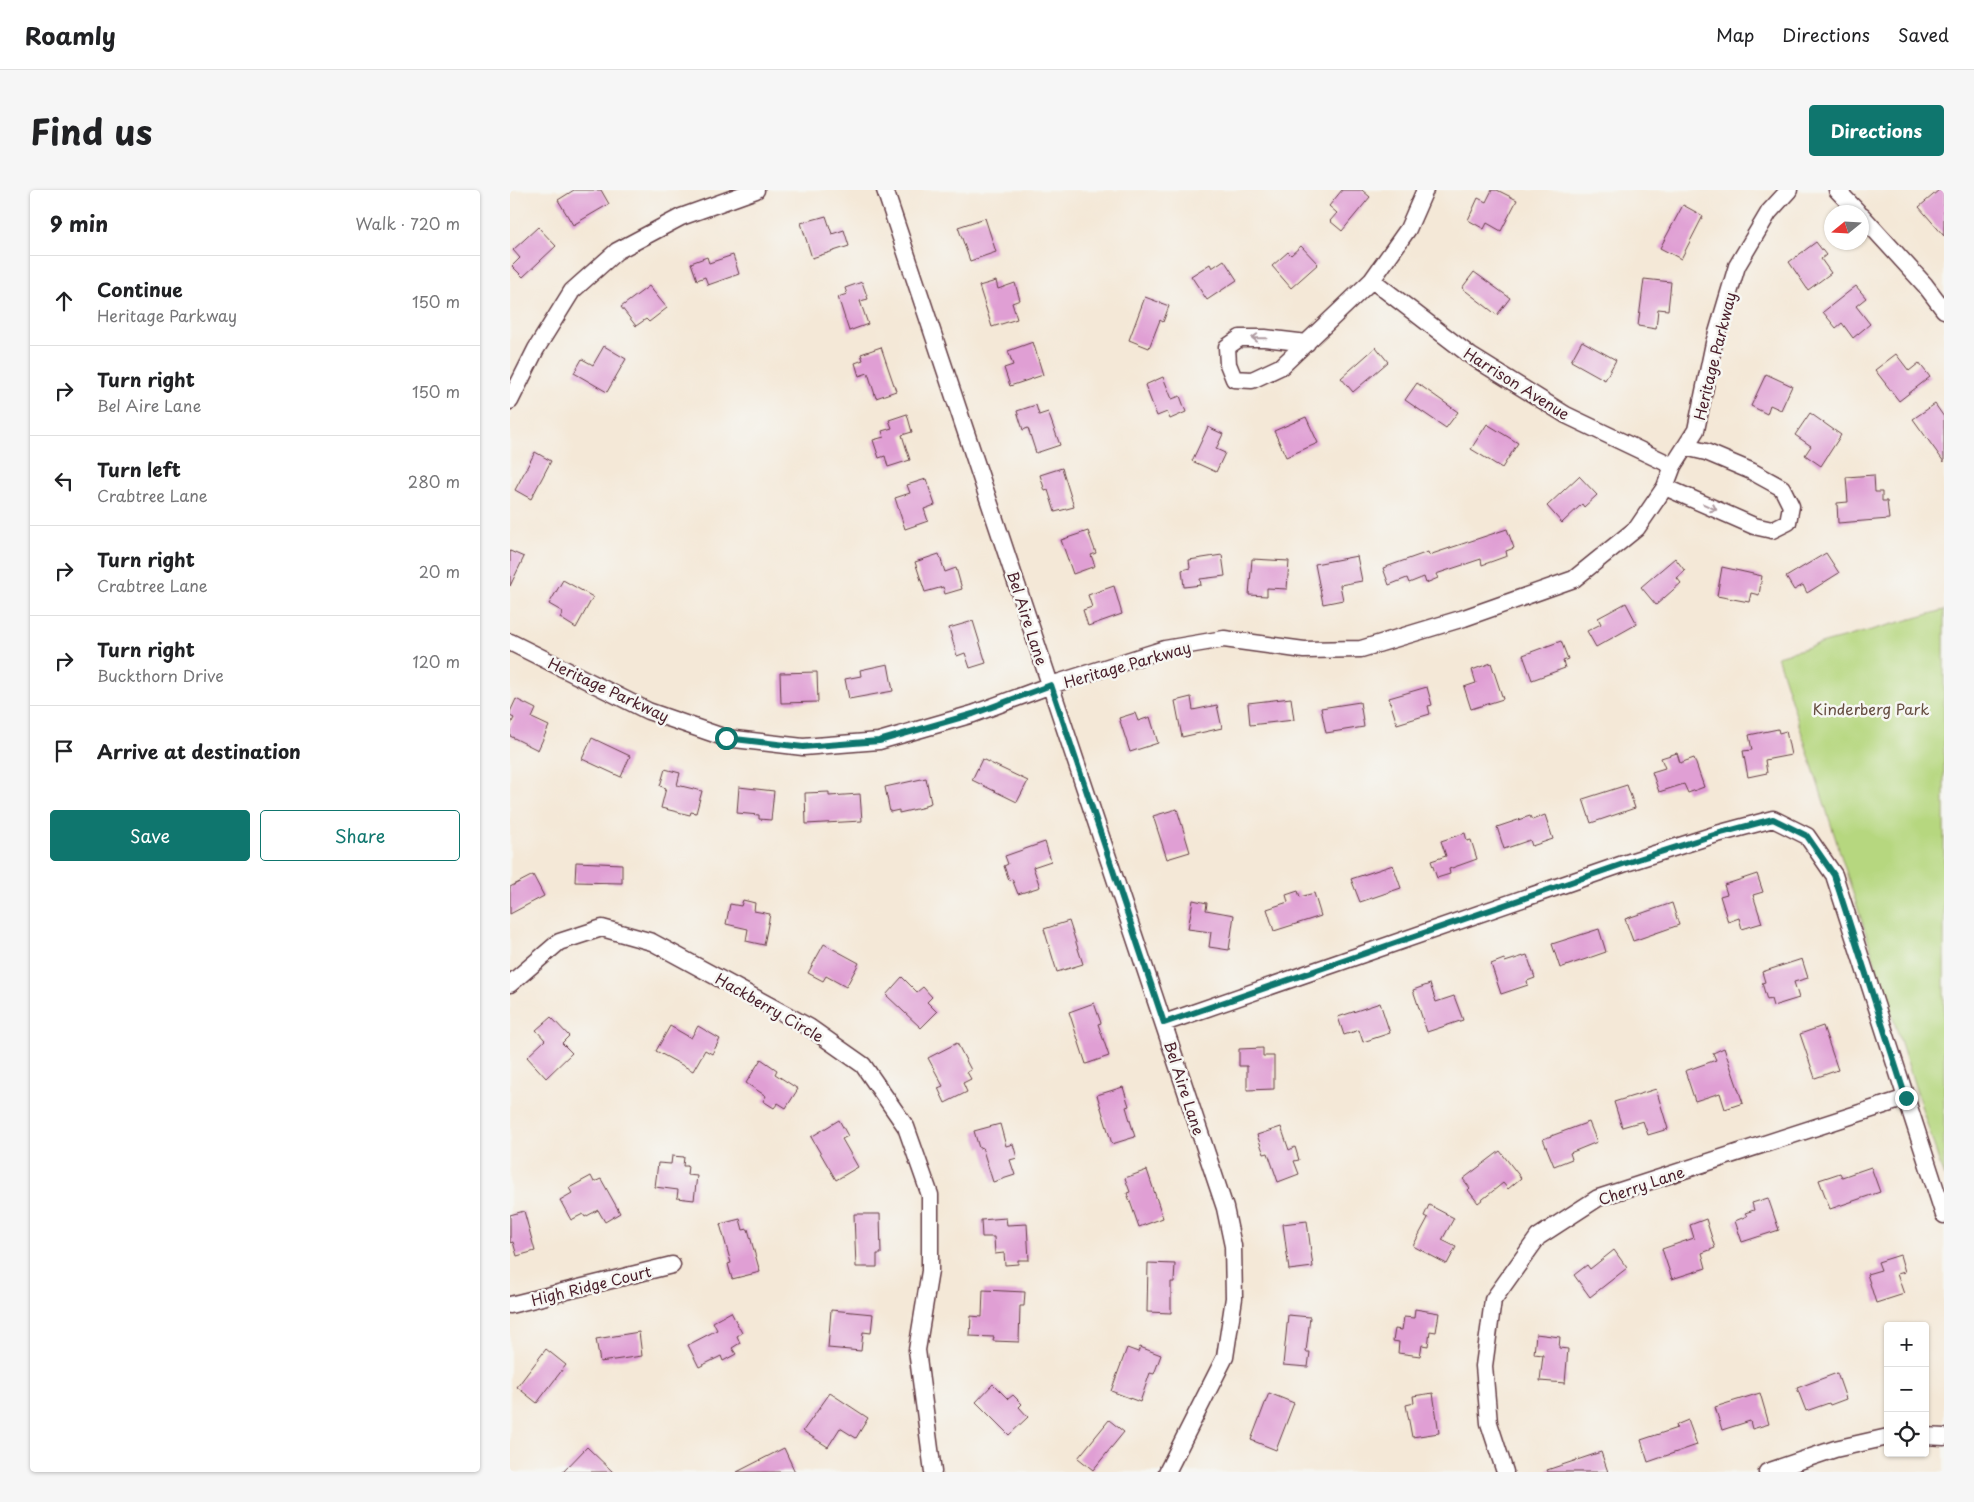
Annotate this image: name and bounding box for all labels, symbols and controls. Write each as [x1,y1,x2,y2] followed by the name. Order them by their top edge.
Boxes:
[25,17,116,53] text: Roamly
[1716,21,1754,48] text: Map
[1782,21,1870,48] text: Directions
[1898,21,1949,48] text: Saved
[30,104,152,157] text: Find us
[1809,105,1944,156] button: Directions
[1824,205,1869,250] north arrow
[50,207,108,239] text: 9 min
[356,211,460,235] text: Walk · 720 m
[97,275,183,303] text: Continue
[50,287,78,315] icon: ahead
[412,289,460,313] text: 150 m
[1687,290,1741,422] street label: Heritage Parkway
[97,303,237,327] text: Heritage Parkway
[1251,334,1267,343] one-way arrow
[1459,341,1575,425] street label: Harrison Avenue
[97,365,195,393] text: Turn right
[50,377,78,405] icon: right
[412,379,460,403] text: 150 m
[97,393,202,417] text: Bel Aire Lane
[97,455,181,483] text: Turn left
[50,467,78,495] icon: left
[408,469,460,493] text: 280 m
[97,483,208,507] text: Crabtree Lane
[1702,502,1717,512] one-way arrow
[97,545,195,573] text: Turn right
[50,557,78,585] icon: right
[419,559,460,583] text: 20 m
[1002,568,1054,668] street label: Bel Aire Lane
[97,573,208,597] text: Crabtree Lane
[97,635,195,663] text: Turn right
[1061,635,1193,693] street label: Heritage Parkway
[50,647,78,675] icon: right
[413,649,460,673] text: 120 m
[545,651,673,727] street label: Heritage Parkway
[97,663,224,687] text: Buckthorn Drive
[1813,697,1929,720] park label: Kinderberg Park
[715,727,738,750] route start
[50,737,78,765] icon: arrive
[97,737,301,765] text: Arrive at destination
[50,810,250,861] button: Save
[260,810,460,861] button: Share
[712,967,828,1047] street label: Hackberry Circle
[1159,1038,1211,1138] street label: Bel Aire Lane
[1895,1087,1918,1110] route end
[1595,1159,1687,1211] street label: Cherry Lane
[529,1259,653,1311] street label: High Ridge Court
[1884,1322,1929,1457] map controls
[1884,1322,1929,1367] button: +
[1884,1367,1929,1412] button: −
[1884,1412,1929,1457] button: locate

